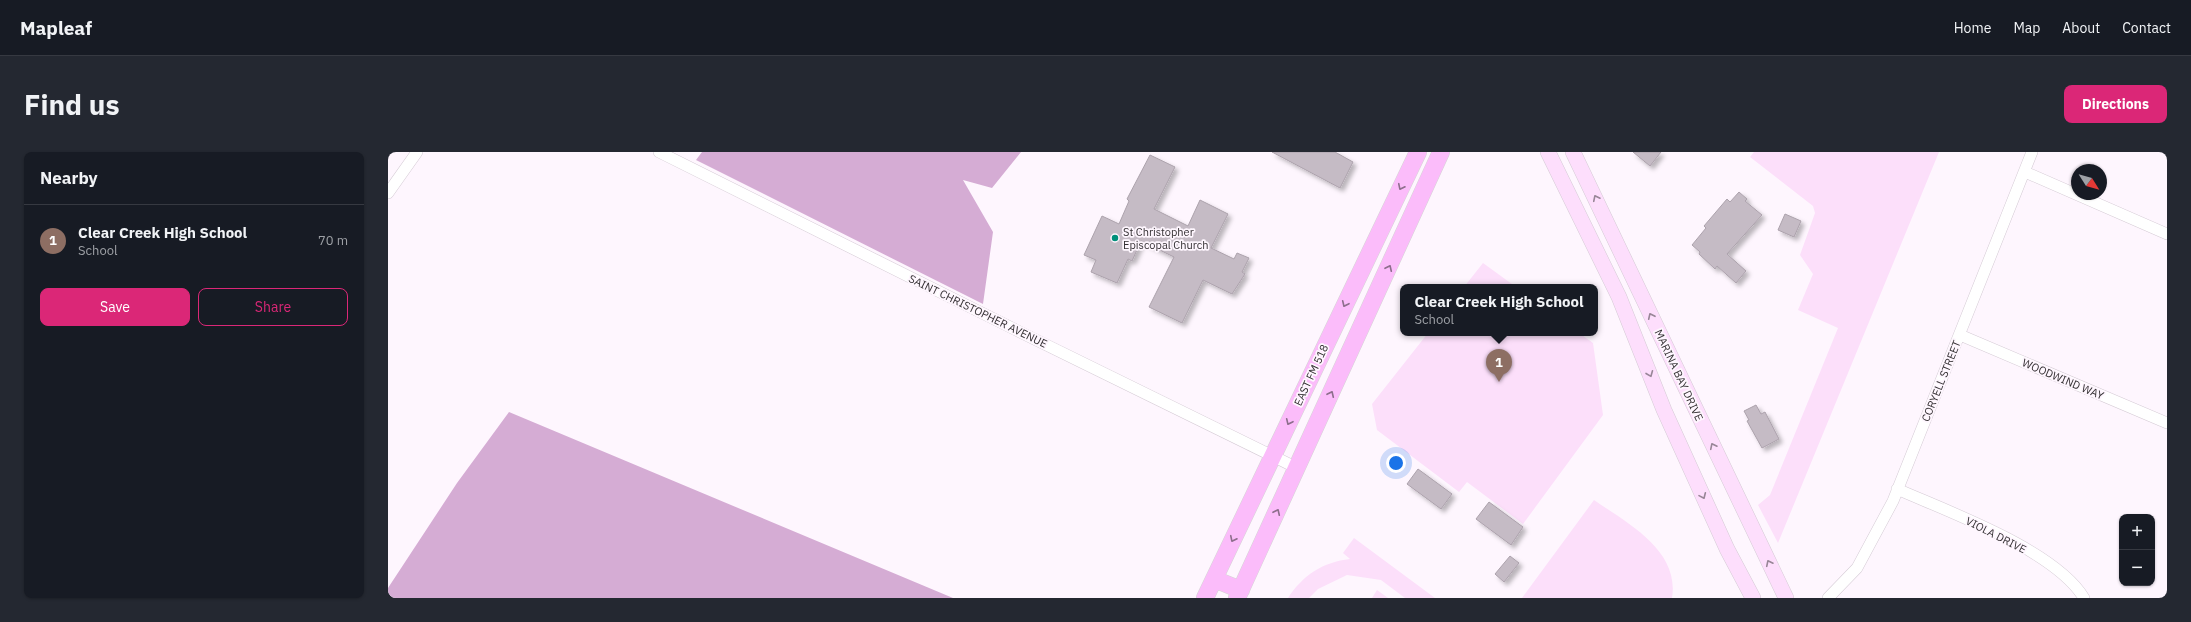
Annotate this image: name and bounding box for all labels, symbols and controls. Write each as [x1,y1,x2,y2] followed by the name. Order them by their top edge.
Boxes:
[20,16,92,40] text: Mapleaf
[1954,19,1991,37] text: Home
[2013,19,2040,37] text: Map
[2062,19,2100,37] text: About
[2122,19,2171,37] text: Contact
[2064,85,2167,123] button: Directions
[24,86,120,123] text: Find us
[2071,164,2107,200] north arrow
[40,167,98,189] text: Nearby
[1398,183,1406,190] one-way arrow
[1593,195,1601,202] one-way arrow
[78,223,247,242] text: Clear Creek High School
[1123,225,1208,252] place label: St Christopher Episcopal Church
[49,232,57,249] text: 1
[318,232,348,249] text: 70 m
[1110,233,1120,243] marker: St Christopher Episcopal Church
[78,242,118,259] text: School
[1384,264,1392,271] one-way arrow
[906,271,1050,351] street label: SAINT CHRISTOPHER AVENUE
[1400,284,1598,336] popup
[40,288,190,326] button: Save
[198,288,348,326] button: Share
[1414,292,1584,311] text: Clear Creek High School
[1342,300,1350,308] one-way arrow
[1414,311,1454,328] text: School
[1648,312,1656,320] one-way arrow
[1652,327,1706,423] street label: MARINA BAY DRIVE
[1918,338,1964,424] street label: CORYELL STREET
[1291,342,1331,408] street label: EAST FM 518
[1486,349,1512,382] pin: 1
[2020,355,2106,403] street label: WOODWIND WAY
[1645,371,1653,378] one-way arrow
[1326,391,1334,398] one-way arrow
[1286,418,1294,425] one-way arrow
[1710,443,1718,450] one-way arrow
[1386,453,1406,473] your location
[1698,492,1706,500] one-way arrow
[1272,508,1280,516] one-way arrow
[1963,514,2029,556] street label: VIOLA DRIVE
[2119,514,2155,586] map controls
[2119,514,2155,550] button: +
[1230,535,1238,542] one-way arrow
[2119,550,2155,586] button: −
[1766,560,1774,567] one-way arrow

